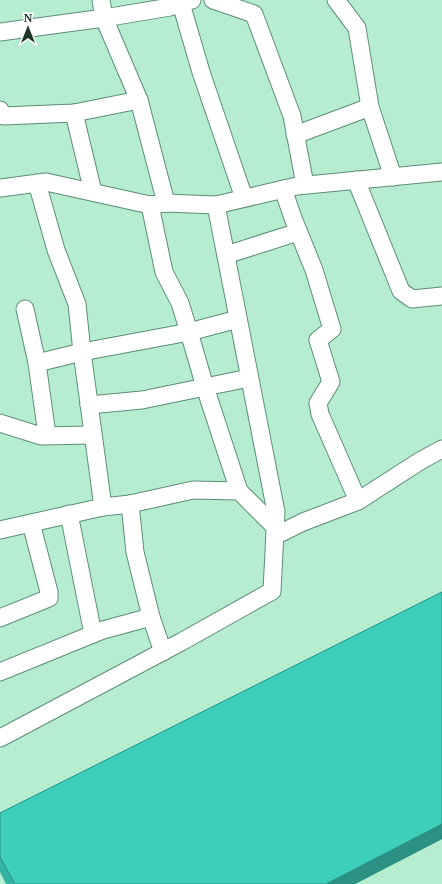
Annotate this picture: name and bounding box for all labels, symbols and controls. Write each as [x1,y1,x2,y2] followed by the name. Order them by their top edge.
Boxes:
[8,8,48,48] north arrow
[24,10,33,25] text: N

